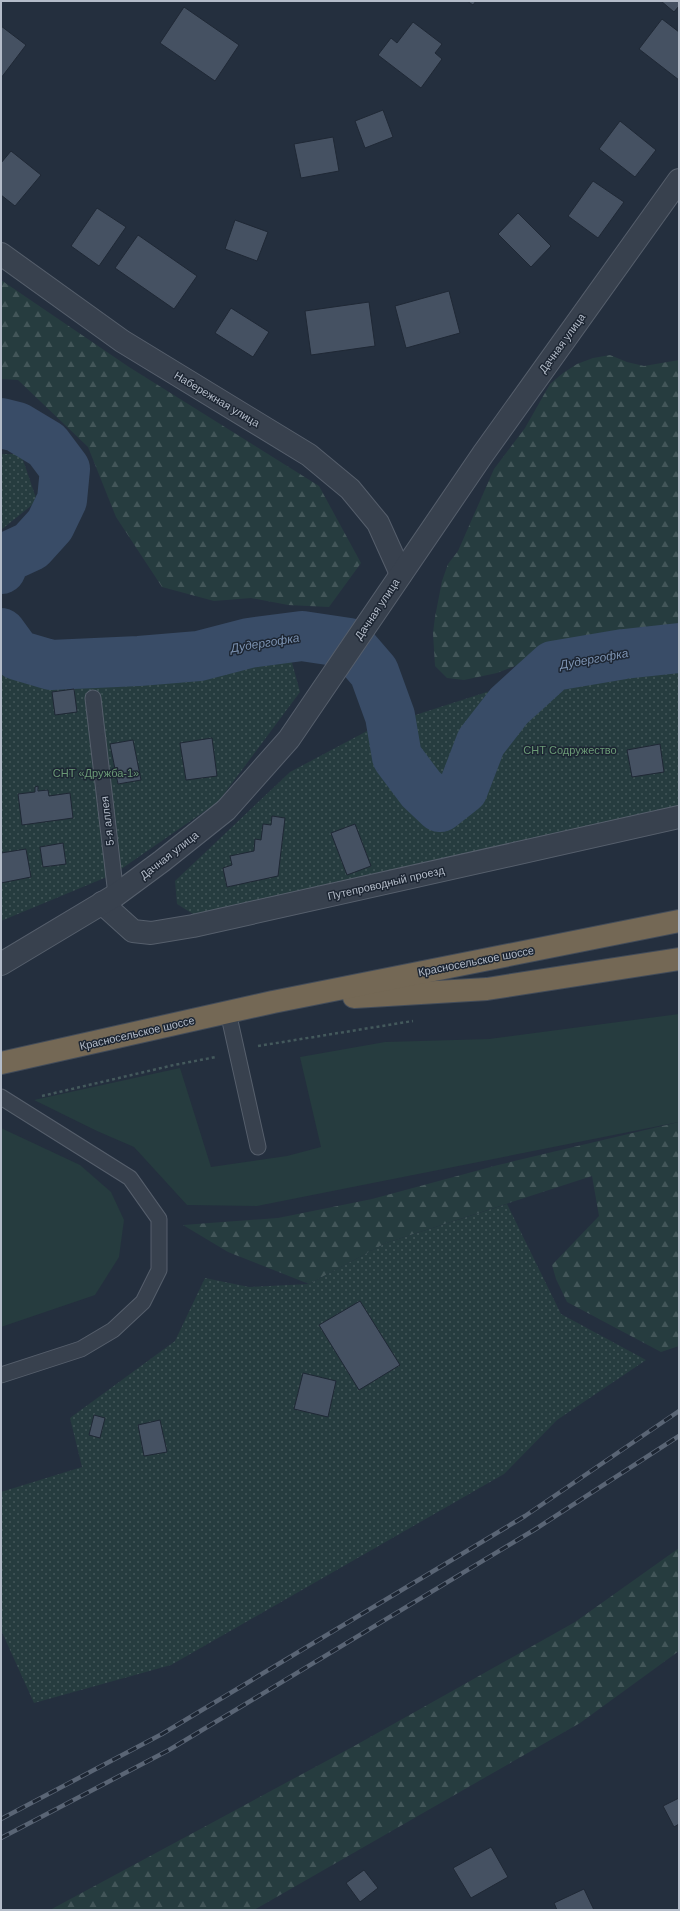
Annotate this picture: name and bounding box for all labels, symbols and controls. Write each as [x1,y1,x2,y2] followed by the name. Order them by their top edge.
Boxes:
[536,310,588,375] street label: Дачная улица
[172,369,263,430] street label: Набережная улица
[352,576,402,642] street label: Дачная улица
[228,631,301,656] water label: Дудергофка
[557,646,630,672] water label: Дудергофка
[523,744,617,756] park label: СНТ Содружество
[53,767,139,779] park label: СНТ «Дружба-1»
[98,796,116,846] street label: 5-я аллея
[138,828,201,881] street label: Дачная улица
[327,864,446,902] street label: Путепроводный проезд
[417,944,535,978] street label: Красносельское шоссе
[78,1014,196,1052] street label: Красносельское шоссе

